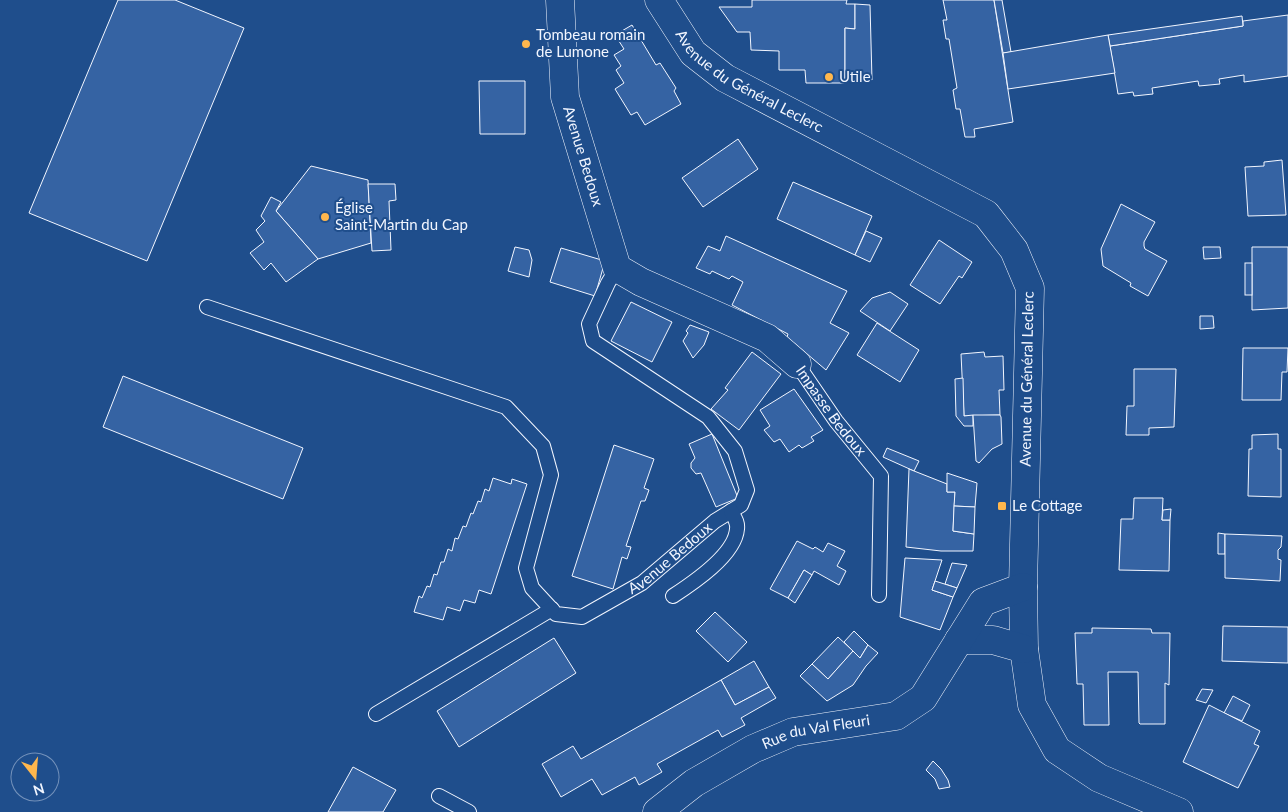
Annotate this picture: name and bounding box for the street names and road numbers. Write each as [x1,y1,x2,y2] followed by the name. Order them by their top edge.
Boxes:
[672,26,826,136] street label: Avenue du Général Leclerc
[560,104,608,209] street label: Avenue Bedoux
[1015,291,1037,467] street label: Avenue du Général Leclerc
[793,362,871,459] street label: Impasse Bedoux
[624,517,715,597] street label: Avenue Bedoux
[759,710,871,752] street label: Rue du Val Fleuri

